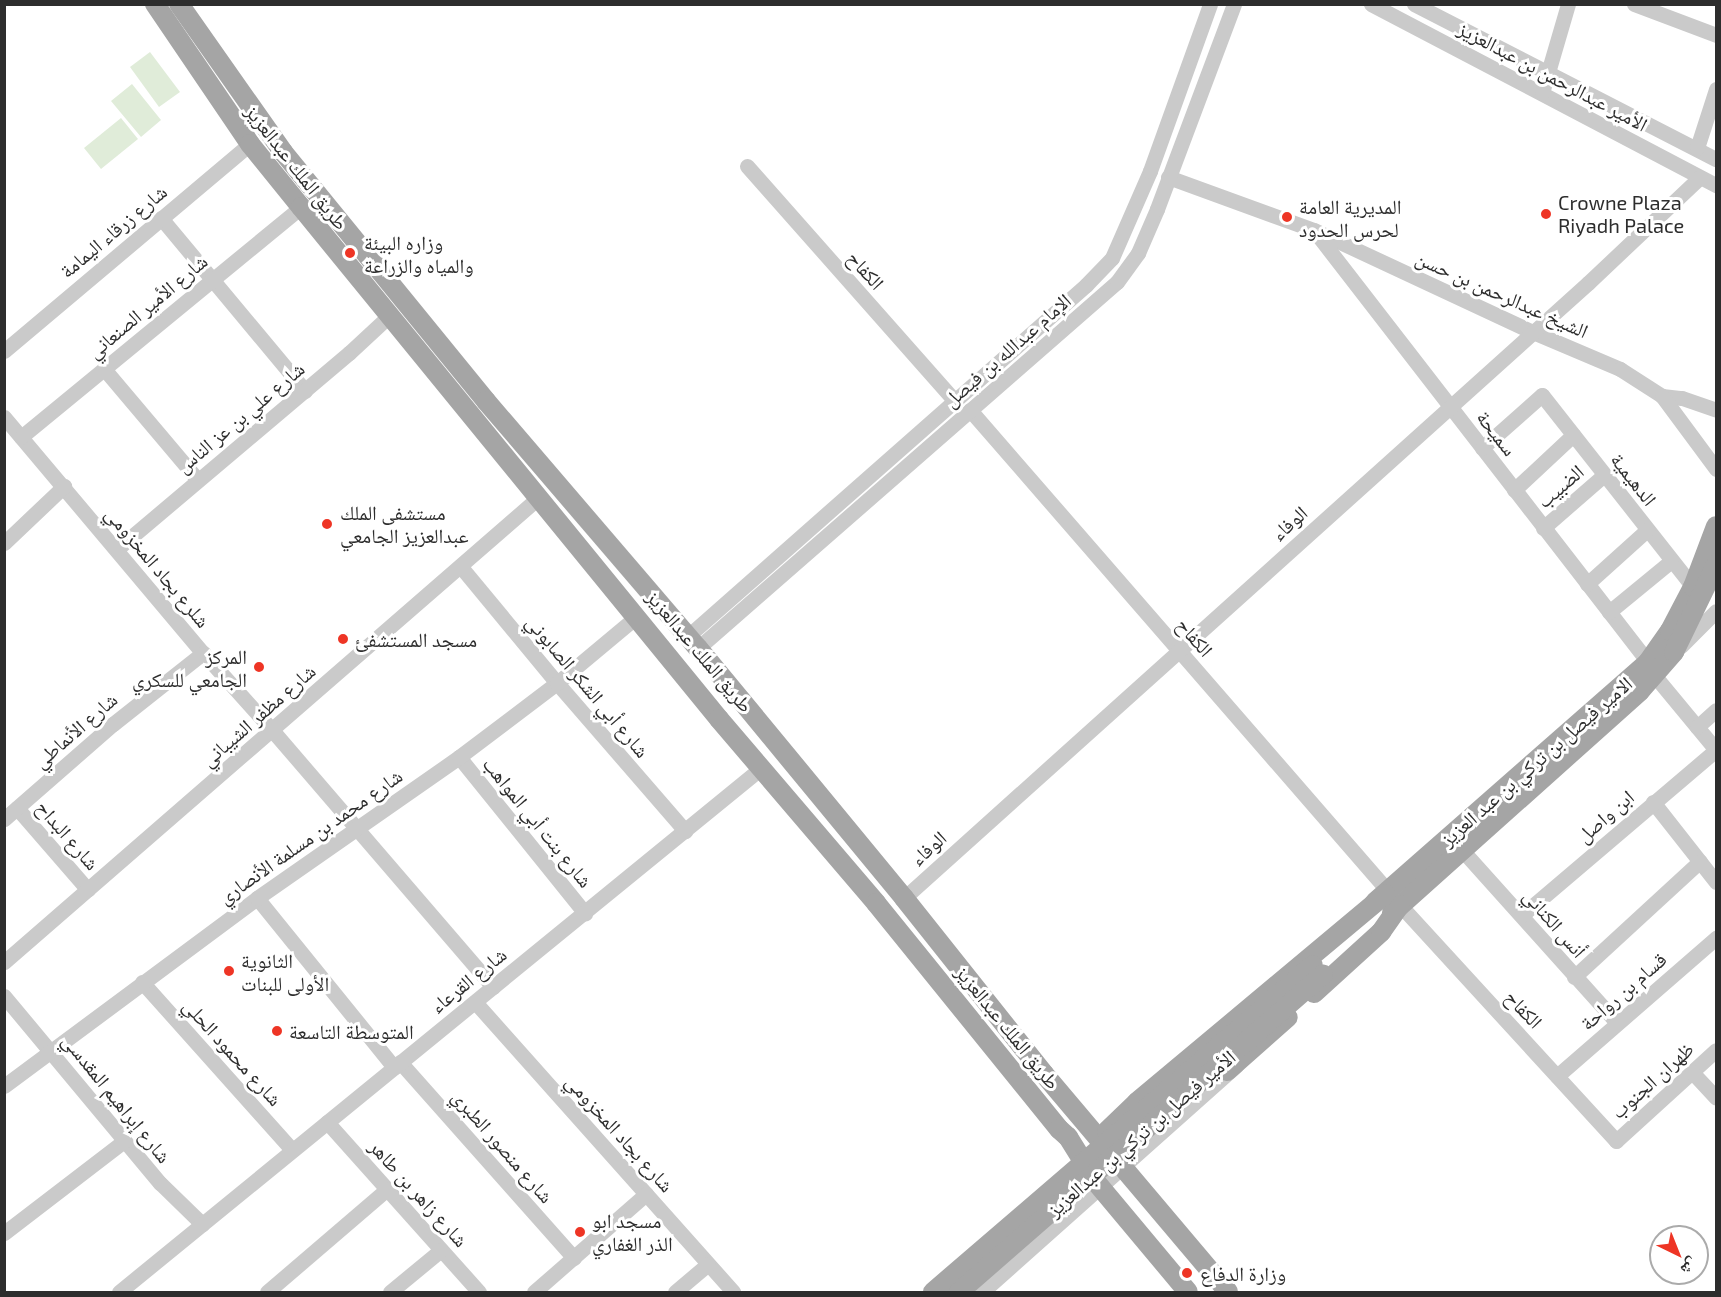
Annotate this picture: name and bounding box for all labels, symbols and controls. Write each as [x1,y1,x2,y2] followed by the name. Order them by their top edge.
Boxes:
[1454,16,1652,136] street label: الأمير عبدالرحمن بن عبدالعزيز
[241,100,353,234] street label: طريق الملك عبدالعزيز
[55,179,171,283] street label: شارع زرقاء اليمامة
[1558,190,1684,237] place label: Crowne Plaza Riyadh Palace
[1299,194,1402,241] place label: المديرية العامة لحرس الحدود
[1539,207,1553,221] marker: Crowne Plaza Riyadh Palace
[1280,210,1294,224] marker: المديرية العامة لحرس الحدود
[364,230,474,277] place label: وزاره البيئة والمياه والزراعة
[341,244,359,262] marker: وزاره البيئة والمياه والزراعة
[1412,245,1592,343] street label: الشيخ عبدالرحمن بن حسن
[842,246,890,294] street label: الكفاح
[82,249,212,363] street label: شارع الأمير الصنعاني
[938,288,1076,412] street label: الإمام عبدالله بن فيصل
[171,356,309,478] street label: شارع علي بن عز الناس
[1472,406,1522,460] street label: سميحة
[1606,448,1662,510] street label: الدهيمية
[1532,459,1588,513] street label: الضبيب
[340,500,469,547] place label: مستشفى الملك عبدالعزيز الجامعي
[1266,501,1312,545] street label: الوفاء
[101,502,215,632] street label: شلرع بجاد المخزومي
[318,515,336,533] marker: مستشفى الملك عبدالعزيز الجامعي
[642,585,758,717] street label: طريق الملك عبدالعزيز
[521,610,655,762] street label: شارع أبي الشكر الصابوني
[1172,613,1218,661] street label: الكفاح
[355,627,477,651] place label: مسجد المستشفئ
[336,632,350,646] marker: مسجد المستشفئ
[132,644,247,691] place label: المركز الجامعي للسكري
[196,659,320,771] street label: شارع مظفر الشيباني
[252,660,266,674] marker: المركز الجامعي للسكري
[1435,671,1637,851] street label: الامير فيصل بن تركي بن عبد العزيز
[28,687,122,773] street label: شارع الأنماطي
[478,752,598,892] street label: شارع بنت أبي المواهب
[213,763,407,909] street label: شارع محمد بن مسلمة الأنصاري
[1571,785,1639,847] street label: ابن واصل
[31,795,105,875] street label: شارع البداح
[905,826,951,870] street label: الوفاء
[1519,884,1591,962] street label: أنس الكناني
[425,942,511,1018] street label: شارع القرعاء
[1575,947,1671,1035] street label: قسام بن رواحة
[241,948,329,995] place label: الثانوية الأولى للبنات
[951,960,1065,1094] street label: طريق الملك عبدالعزيز
[222,964,236,978] marker: الثانوية الأولى للبنات
[1500,985,1548,1033] street label: الكفاح
[179,993,287,1111] street label: شارع محمود الحلي
[289,1019,414,1043] place label: المتوسطة التاسعة
[270,1024,284,1038] marker: المتوسطة التاسعة
[58,1029,176,1167] street label: شارع إبراهيم المقدسي
[1606,1037,1698,1123] street label: ظهران الجنوب
[1042,1045,1240,1221] street label: الأمير فيصل بن تركي بن عبدالعزيز
[561,1069,679,1197] street label: شارع بجاد المخزومي
[447,1084,559,1208] street label: شارع منصور الطبري
[365,1135,473,1251] street label: شارع زاهر بن طاهر
[592,1208,673,1255] place label: مسجد ابو الذر الغفاري
[573,1225,587,1239] marker: مسجد ابو الذر الغفاري
[1649,1225,1709,1285] north arrow
[1678,1254,1703,1280] text: ش
[1200,1261,1286,1285] place label: وزارة الدفاع
[1178,1264,1196,1282] marker: وزارة الدفاع

